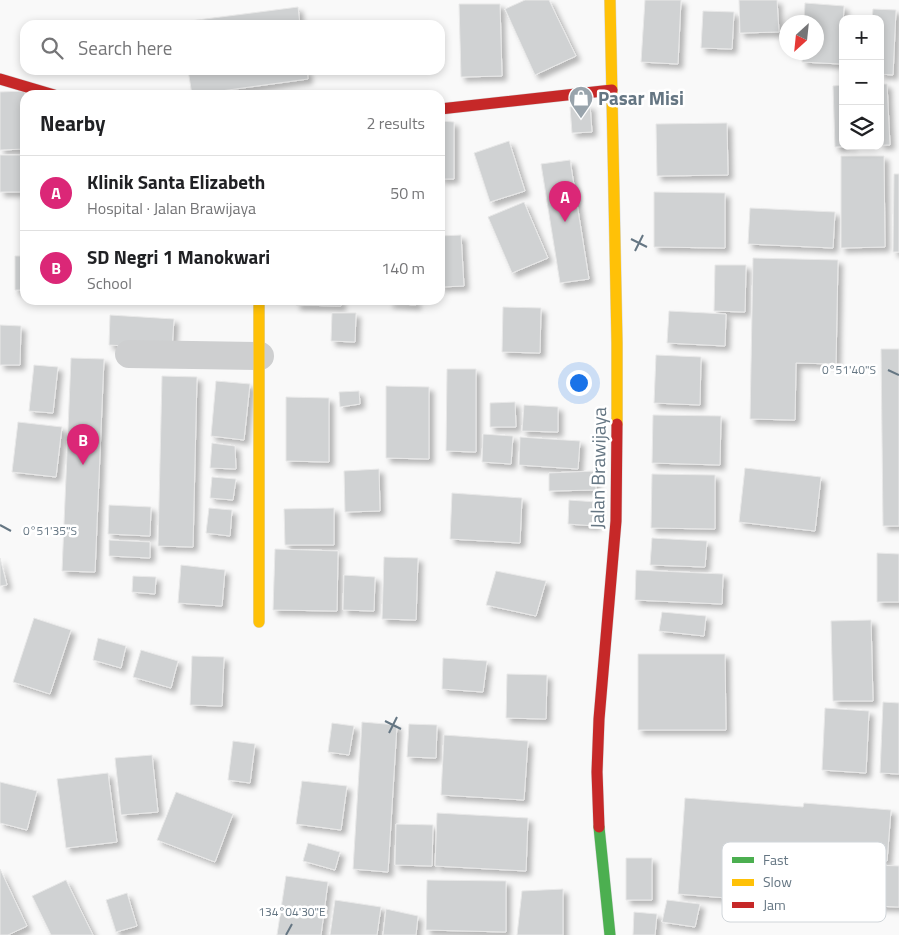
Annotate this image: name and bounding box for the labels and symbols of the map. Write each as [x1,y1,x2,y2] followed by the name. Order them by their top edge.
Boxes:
[779,15,824,60] north arrow
[598,83,684,112] place label: Pasar Misi
[568,85,594,119] shop icon: Pasar Misi
[549,181,581,222] pin: A
[822,360,876,379] text: 0°51'40"S
[566,370,592,396] your location
[582,406,613,529] street label: Jalan Brawijaya
[67,424,99,465] pin: B
[23,521,77,540] text: 0°51'35"S
[722,842,886,922] legend
[763,849,788,870] text: Fast
[763,871,792,892] text: Slow
[763,894,786,915] text: Jam
[258,902,326,921] text: 134°04'30"E

